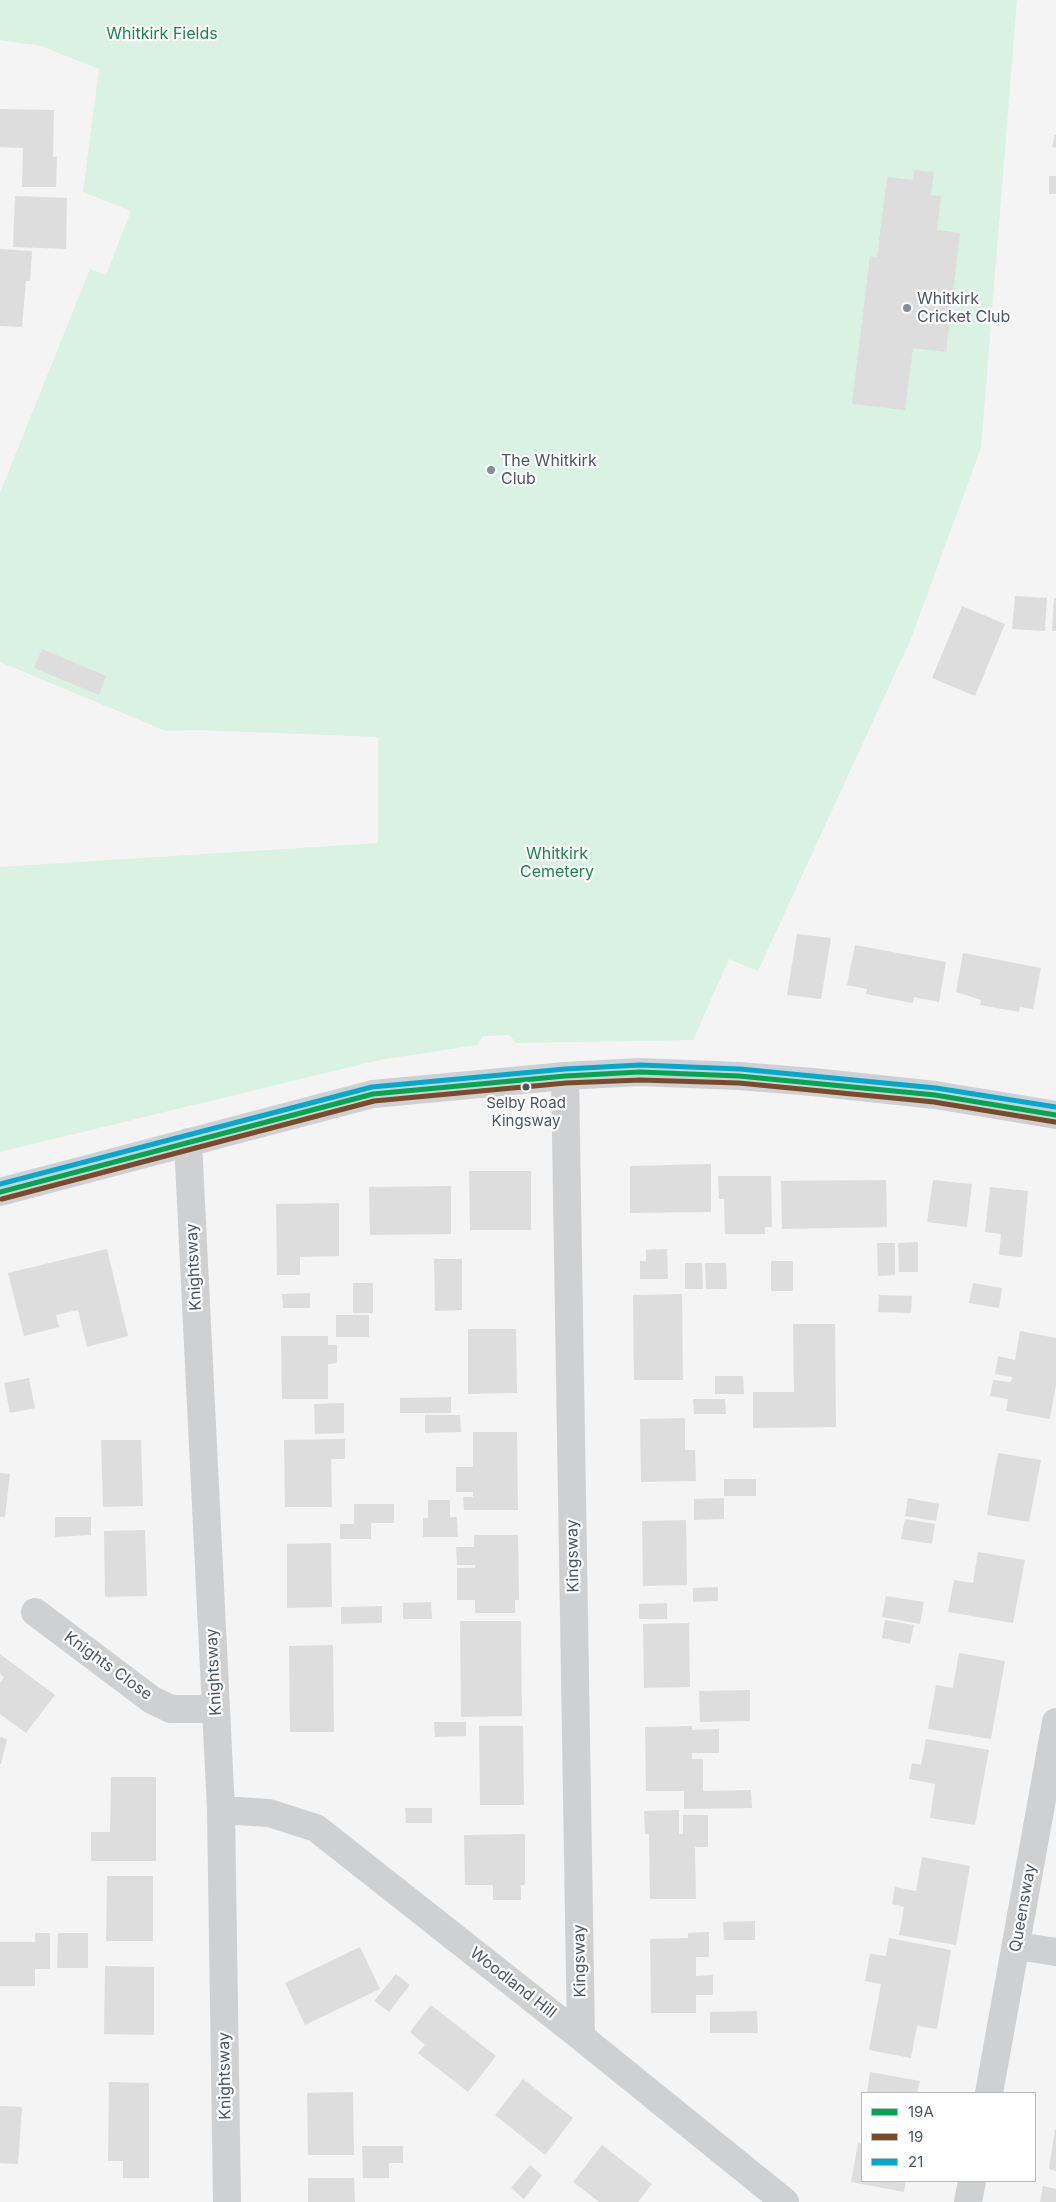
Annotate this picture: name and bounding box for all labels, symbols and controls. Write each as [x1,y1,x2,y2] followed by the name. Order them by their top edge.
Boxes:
[106,24,218,44] park label: Whitkirk Fields
[917,289,1010,327] place label: Whitkirk Cricket Club
[901,302,913,314] marker: Whitkirk Cricket Club
[501,451,597,489] place label: The Whitkirk Club
[485,464,497,476] marker: The Whitkirk Club
[520,844,594,882] park label: Whitkirk Cemetery
[521,1082,531,1092] marker: Selby Road Kingsway
[486,1094,566,1129] place label: Selby Road Kingsway
[182,1223,206,1311] street label: Knightsway
[563,1519,583,1593] street label: Kingsway
[60,1628,156,1704] street label: Knights Close
[202,1628,226,1716] street label: Knightsway
[1006,1862,1040,1954] street label: Queensway
[570,1924,590,1998] street label: Kingsway
[466,1943,560,2023] street label: Woodland Hill
[215,2032,235,2120] street label: Knightsway
[861,2092,1036,2182] legend
[908,2102,934,2121] text: 19A
[908,2127,923,2146] text: 19
[908,2152,923,2171] text: 21

